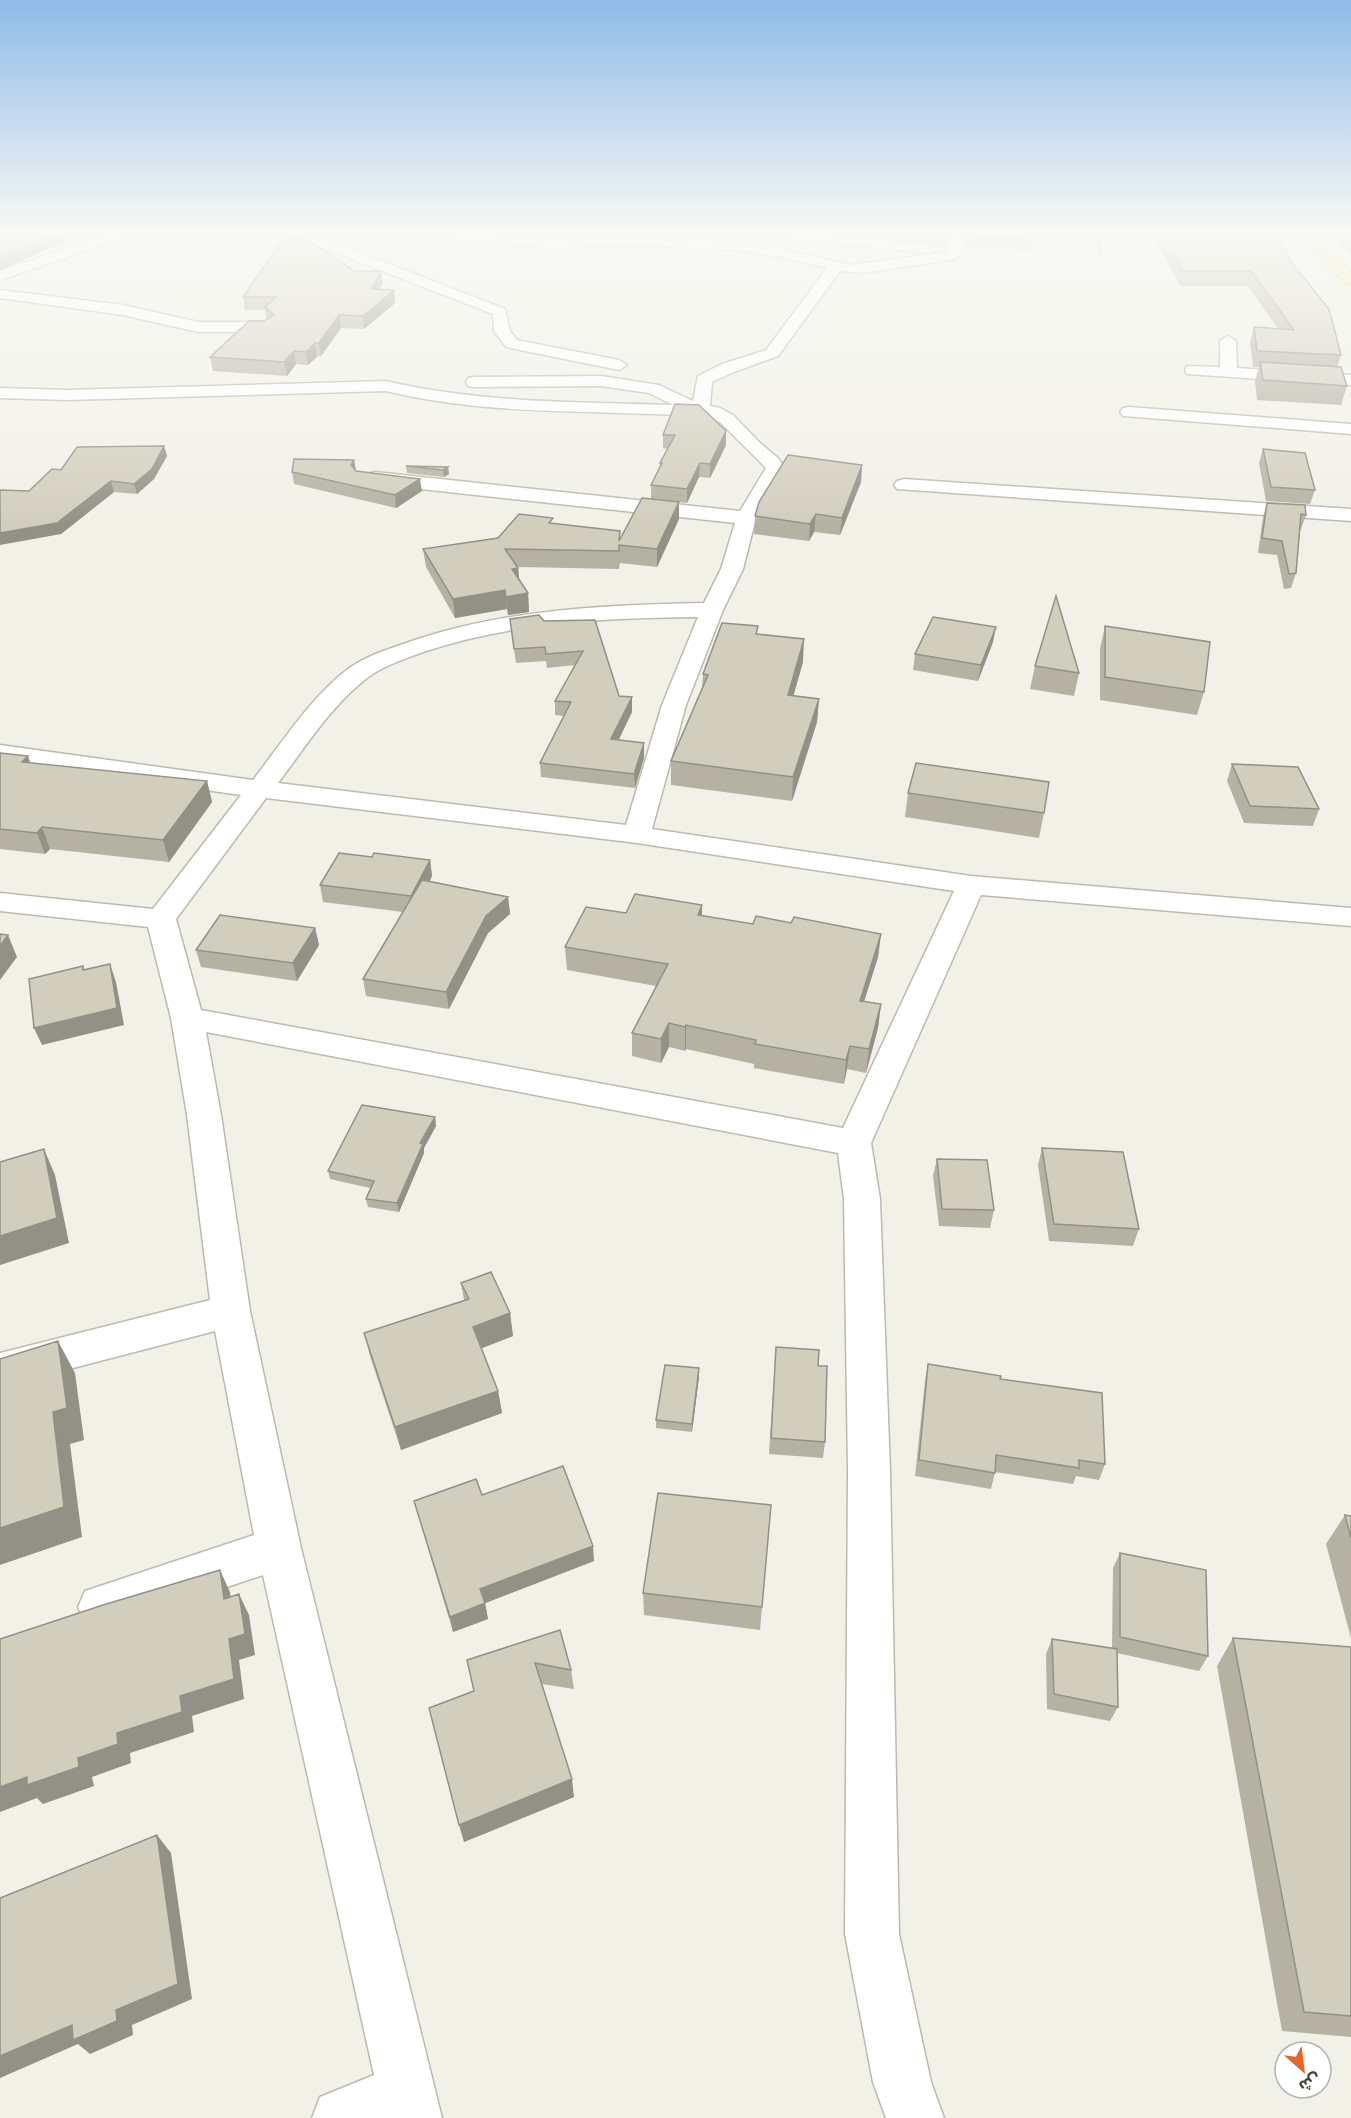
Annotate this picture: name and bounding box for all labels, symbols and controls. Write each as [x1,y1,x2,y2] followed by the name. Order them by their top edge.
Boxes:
[1273,2040,1333,2100] north arrow
[1296,2069,1323,2095] text: ش

